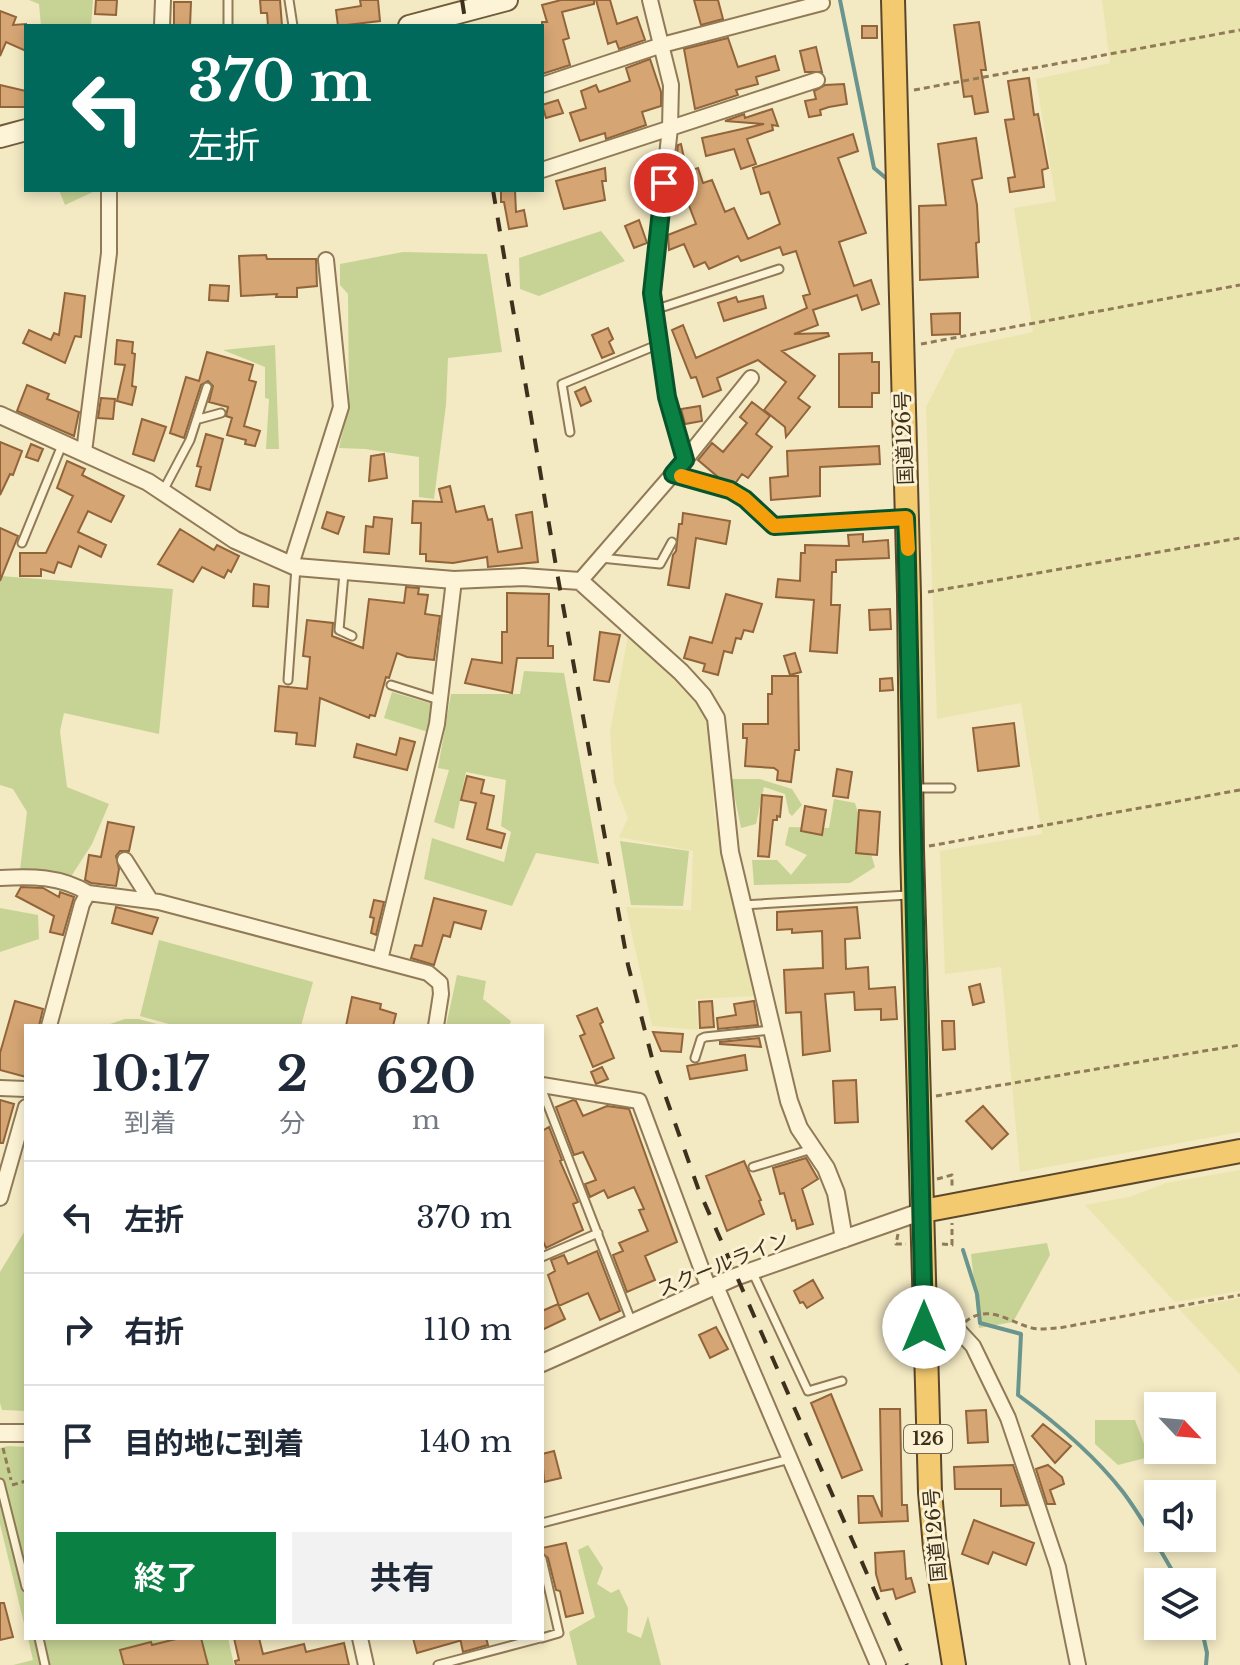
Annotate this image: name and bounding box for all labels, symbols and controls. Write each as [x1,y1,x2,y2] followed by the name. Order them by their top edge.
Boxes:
[188,47,372,116] text: 370 m
[56,56,160,160] icon: left
[188,123,260,168] text: 左折
[630,149,698,217] pin
[642,161,686,205] icon: arrive
[890,391,918,485] street label: 国道126号
[92,1044,209,1104] text: 10:17
[277,1044,308,1104] text: 2
[376,1046,476,1106] text: 620
[412,1104,440,1136] text: m
[124,1107,176,1139] text: 到着
[279,1107,305,1139] text: 分
[56,1195,100,1239] icon: left
[416,1199,512,1236] text: 370 m
[124,1201,184,1238] text: 左折
[654,1227,792,1301] street label: スクールライン
[882,1285,966,1369] position arrow
[56,1307,100,1351] icon: right
[423,1311,512,1348] text: 110 m
[124,1313,184,1350] text: 右折
[1144,1392,1216,1464] north arrow
[1144,1392,1216,1640] map controls
[56,1419,100,1463] icon: arrive
[419,1423,512,1460] text: 140 m
[124,1425,304,1462] text: 目的地に到着
[904,1425,952,1453] road number: 126
[1144,1480,1216,1552] button: sound
[919,1487,951,1583] street label: 国道126号
[56,1532,276,1624] button: 終了
[292,1532,512,1624] button: 共有
[1144,1568,1216,1640] button: layers

